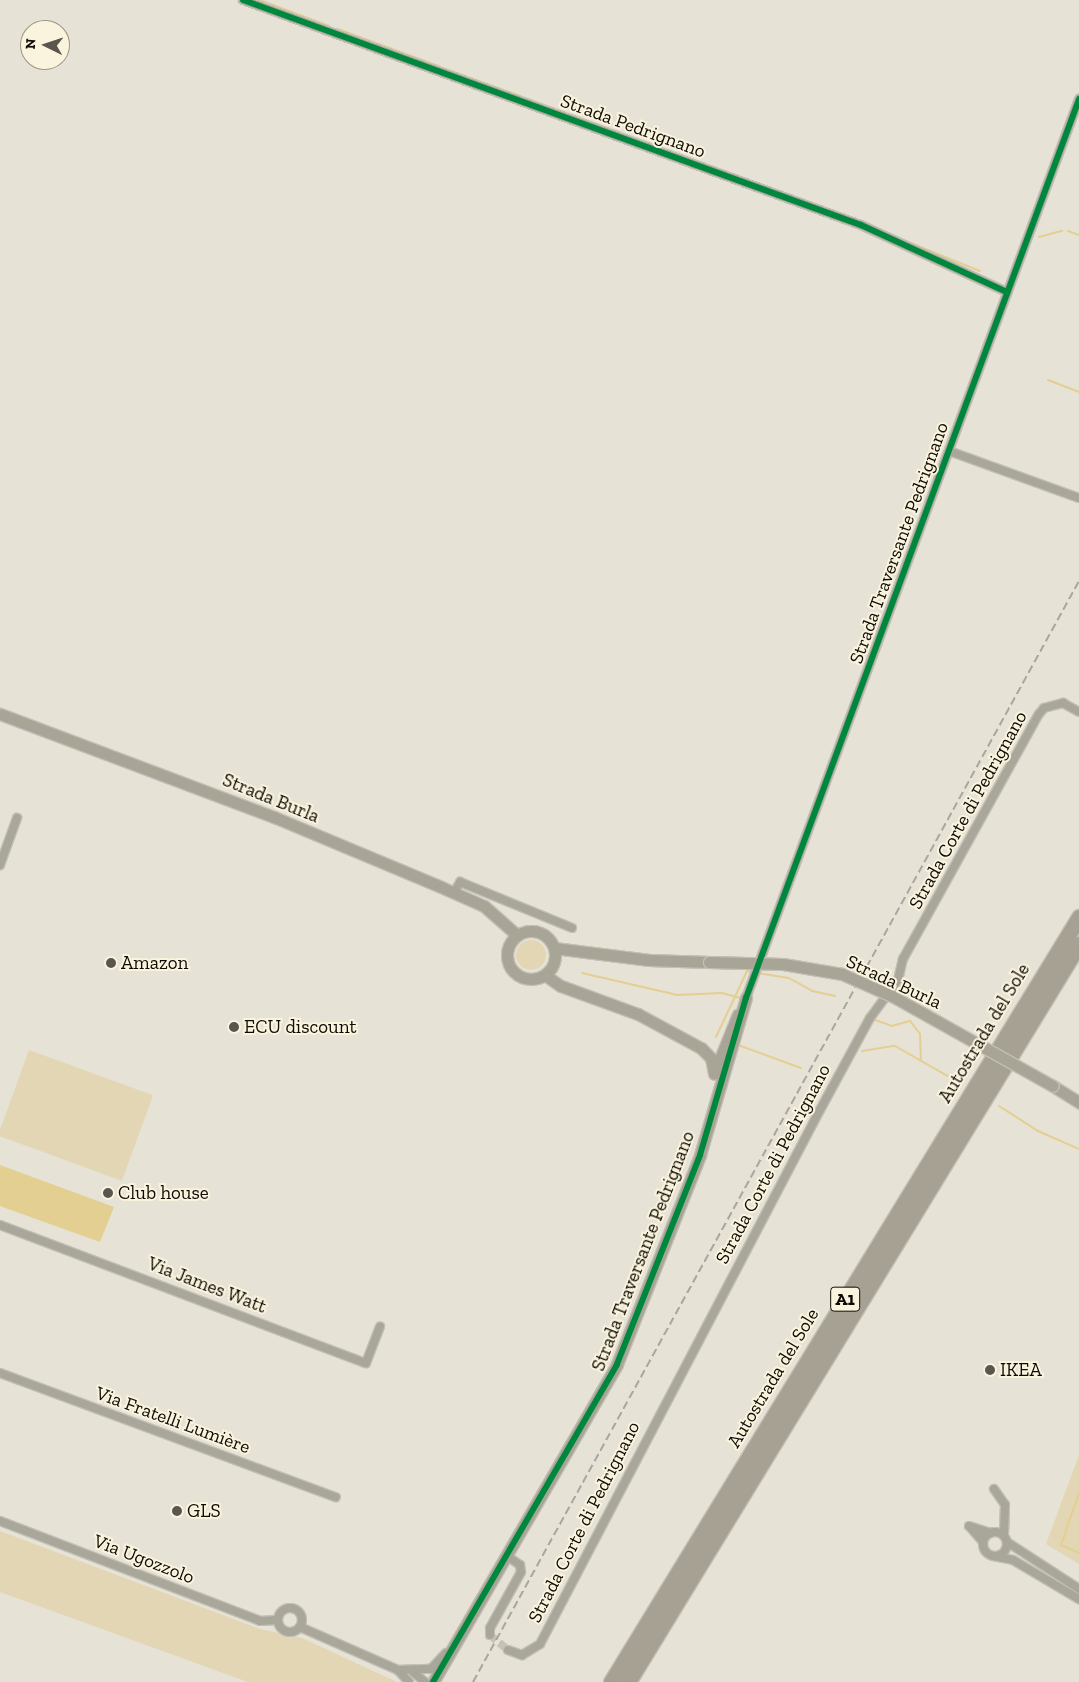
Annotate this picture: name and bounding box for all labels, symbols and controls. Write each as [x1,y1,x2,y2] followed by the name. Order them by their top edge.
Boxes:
[20,20,70,70] north arrow
[22,38,39,50] text: N
[557,89,709,163] street label: Strada Pedrignano
[845,419,953,667] street label: Strada Traversante Pedrignano
[904,707,1032,913] street label: Strada Corte di Pedrignano
[219,768,323,828] street label: Strada Burla
[843,950,945,1014] street label: Strada Burla
[121,952,188,974] place label: Amazon
[105,957,117,969] marker: Amazon
[933,959,1035,1107] street label: Autostrada del Sole
[244,1016,357,1038] place label: ECU discount
[228,1021,240,1033] marker: ECU discount
[711,1060,835,1268] street label: Strada Corte di Pedrignano
[587,1128,699,1374] street label: Strada Traversante Pedrignano
[118,1182,209,1204] place label: Club house
[102,1187,114,1199] marker: Club house
[144,1252,270,1318] street label: Via James Watt
[830,1284,860,1315] road number: A1
[722,1304,824,1452] street label: Autostrada del Sole
[1000,1359,1042,1381] place label: IKEA
[984,1364,996,1376] marker: IKEA
[93,1381,253,1459] street label: Via Fratelli Lumière
[523,1418,645,1626] street label: Strada Corte di Pedrignano
[187,1500,221,1522] place label: GLS
[171,1505,183,1517] marker: GLS
[90,1529,198,1589] street label: Via Ugozzolo

